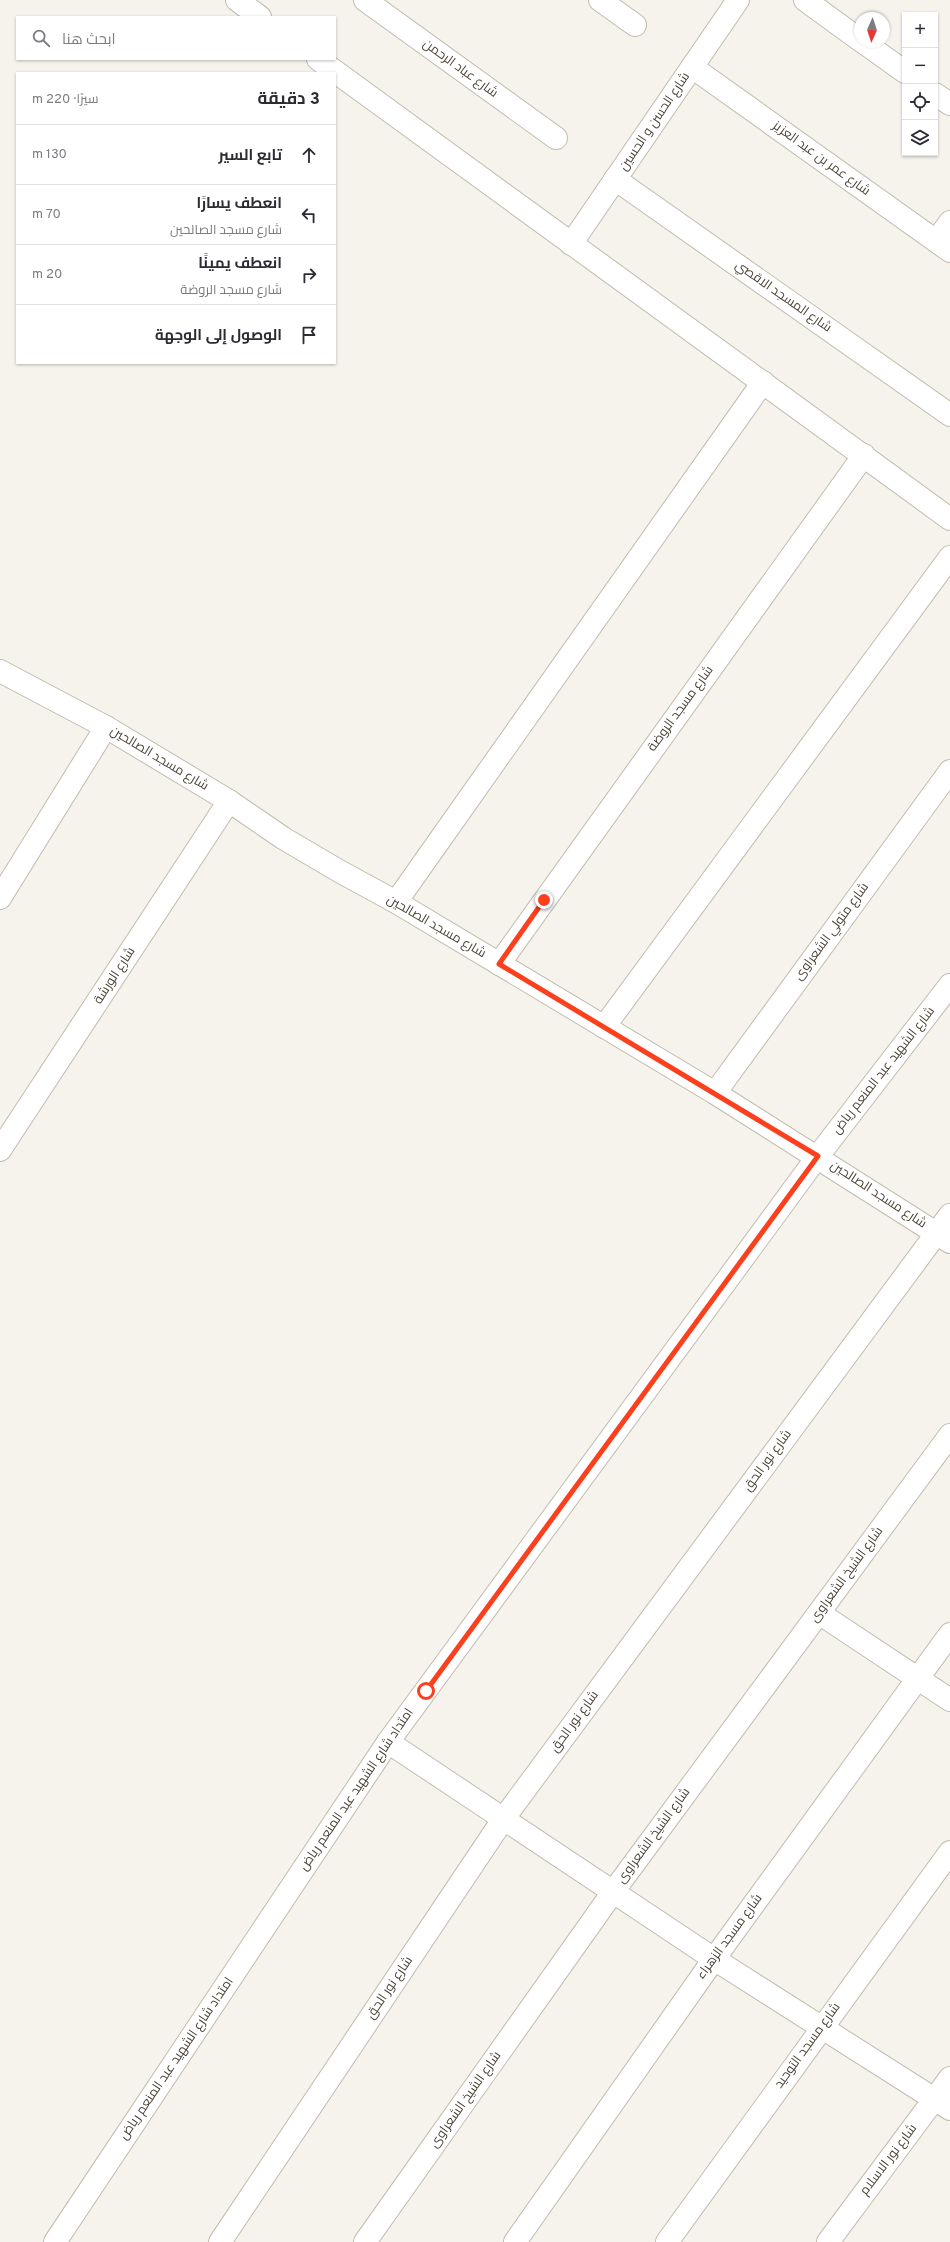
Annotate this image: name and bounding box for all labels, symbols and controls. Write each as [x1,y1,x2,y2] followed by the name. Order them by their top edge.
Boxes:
[854,12,890,48] north arrow
[902,12,938,156] map controls
[902,12,938,48] button: +
[16,16,336,60] search box
[30,27,52,49] icon: search
[62,31,116,50] text: ابحث هنا
[419,36,501,102] street label: شارع عباد الرحمن
[902,48,938,84] button: −
[616,70,694,174] street label: شارع الحسن و الحسين
[902,84,938,120] button: locate
[257,89,320,111] text: 3 دقيقة
[32,92,98,108] text: سيرًا · 220 m
[768,118,873,200] street label: شارع عمر بن عبد العزيز
[902,120,938,156] button: layers
[298,144,320,166] icon: ahead
[32,147,67,163] text: 130 m
[219,147,282,166] text: تابع السير
[196,195,282,214] text: انعطف يسارًا
[298,204,320,226] icon: left
[32,207,61,223] text: 70 m
[170,223,282,239] text: شارع مسجد الصالحين
[198,255,282,274] text: انعطف يمينًا
[731,258,834,337] street label: شارع المسجد الاقصي
[298,264,320,286] icon: right
[32,267,62,283] text: 20 m
[180,283,282,299] text: شارع مسجد الروضة
[298,324,320,346] icon: arrive
[155,327,282,346] text: الوصول إلى الوجهة
[645,663,717,755] street label: شارع مسجد الروضة
[107,723,211,795] street label: شارع مسجد الصالحين
[791,880,874,985] street label: شارع متولي الشعراوى
[535,891,553,909] route end
[384,892,488,962] street label: شارع مسجد الصالحين
[91,945,139,1007] street label: شارع الورشة
[829,1004,939,1138] street label: شارع الشهيد عبد المنعم رياض
[827,1158,929,1232] street label: شارع مسجد الصالحين
[740,1427,796,1495] street label: شارع نور الحق
[807,1524,887,1626] street label: شارع الشيخ الشعراوى
[417,1682,435,1700] route start
[547,1688,603,1756] street label: شارع نور الحق
[296,1706,418,1874] street label: امتداد شارع الشهيد عبد المنعم رياض
[614,1785,694,1887] street label: شارع الشيخ الشعراوى
[694,1891,766,1983] street label: شارع مسجد الزهراء
[363,1954,417,2022] street label: شارع نور الحق
[116,1975,238,2143] street label: امتداد شارع الشهيد عبد المنعم رياض
[772,2000,844,2092] street label: شارع مسجد التوحيد
[427,2049,505,2151] street label: شارع الشيخ الشعراوى
[857,2121,921,2199] street label: شارع نور الاسلام

